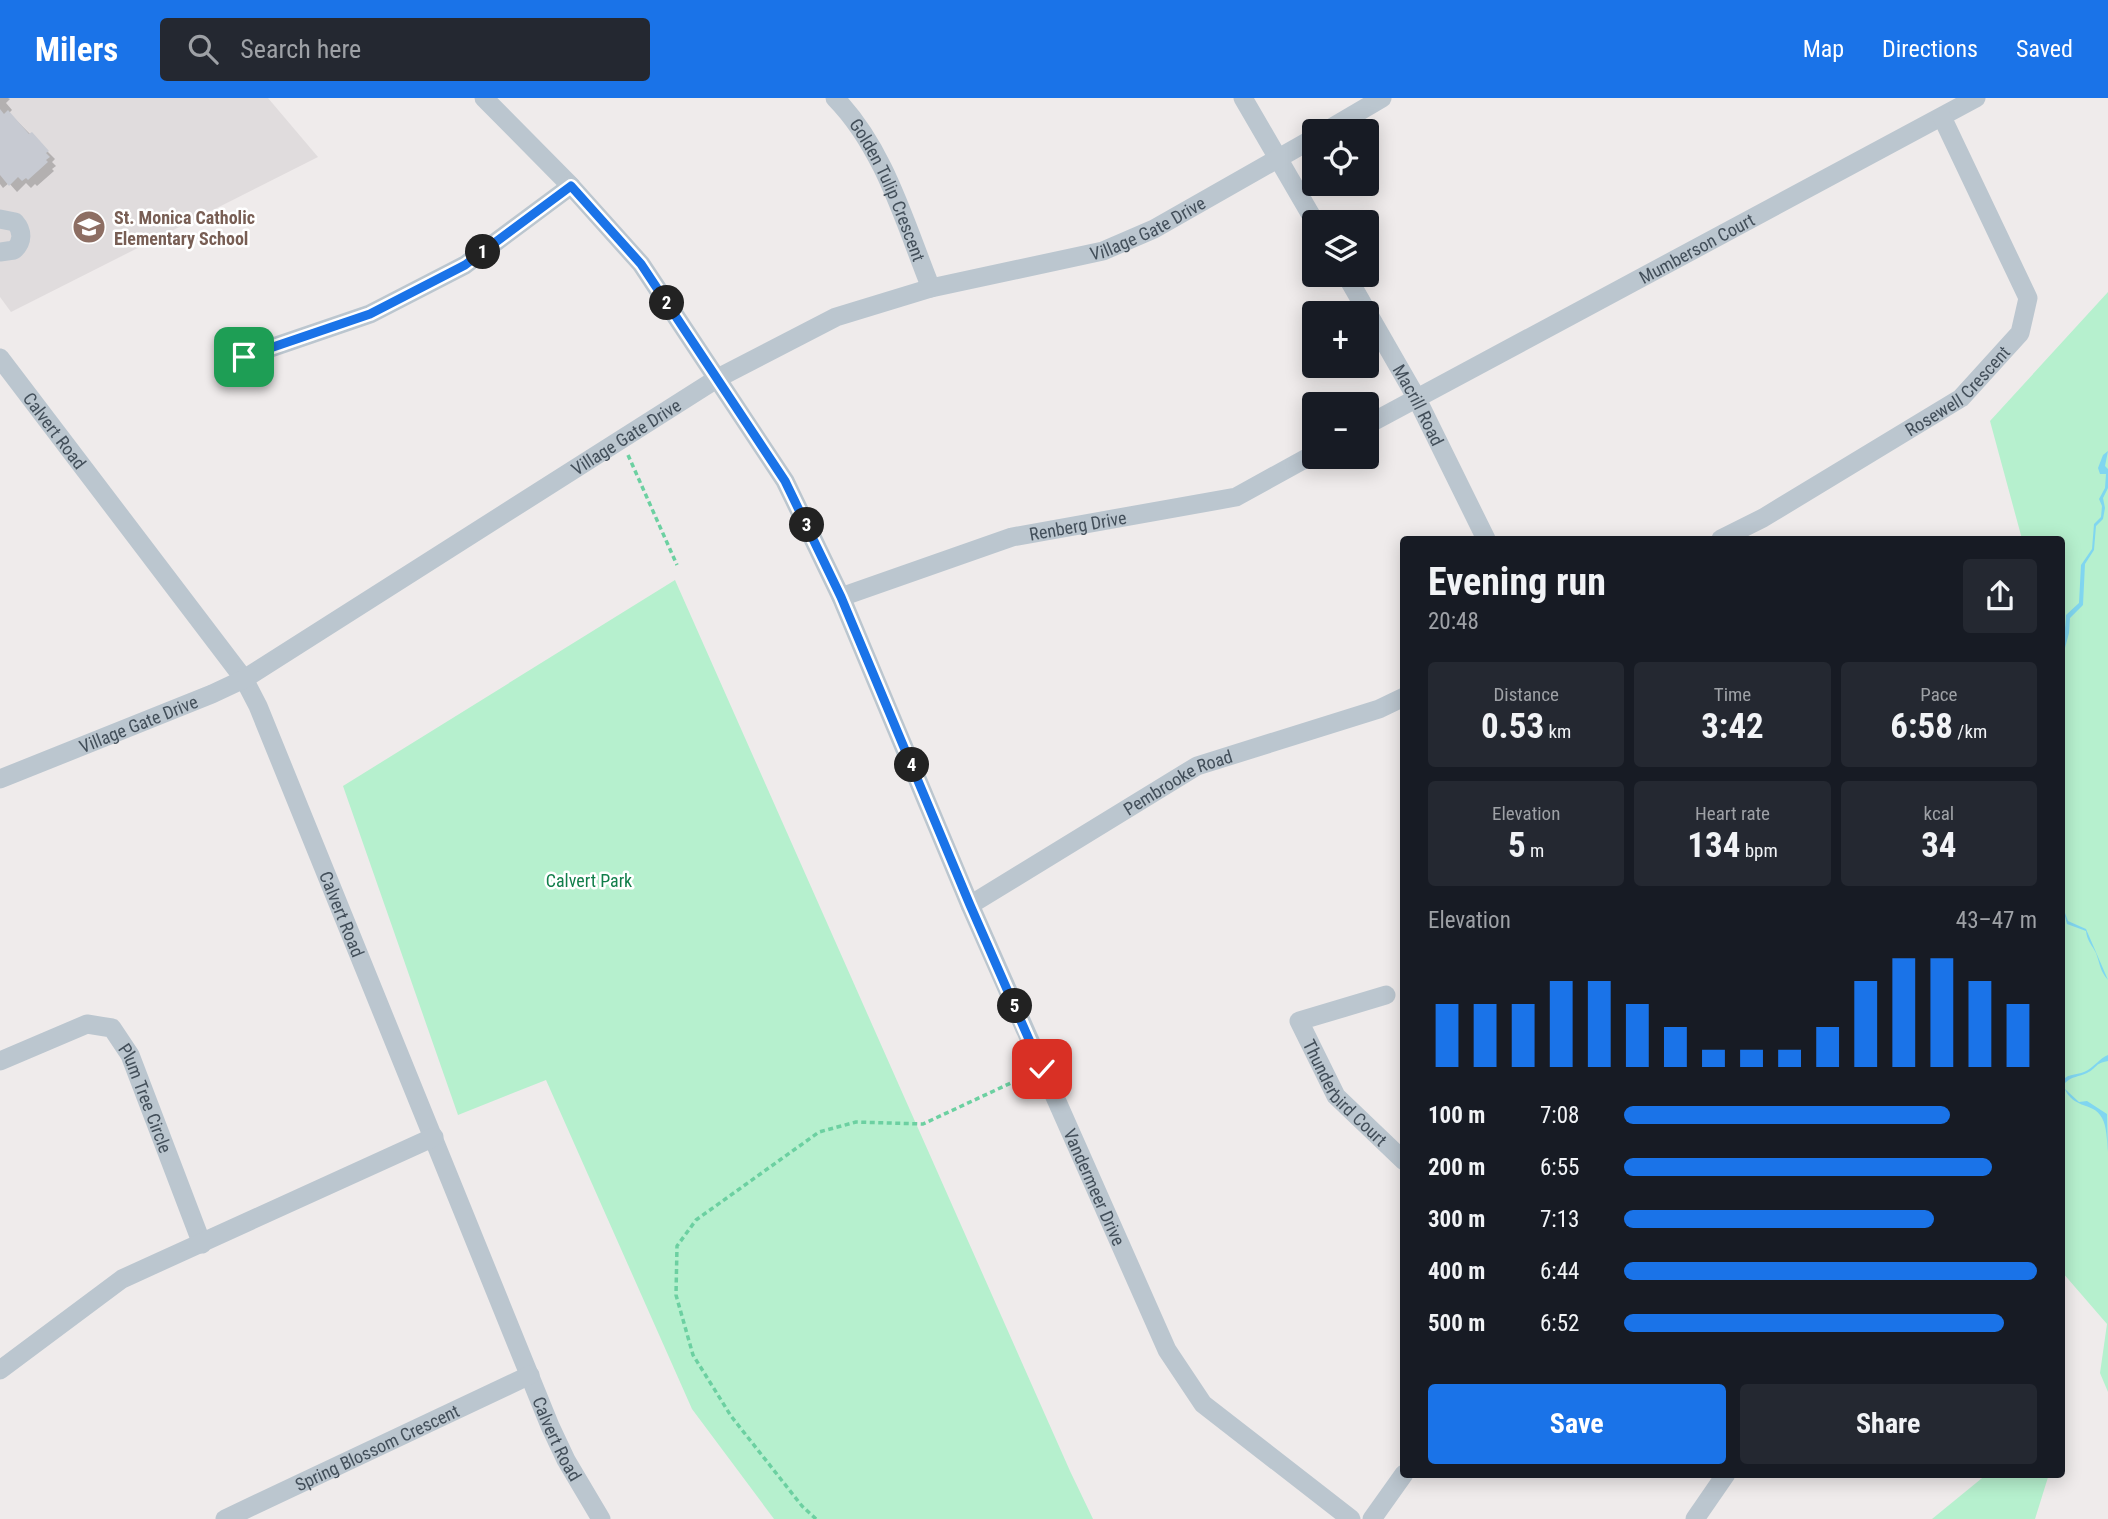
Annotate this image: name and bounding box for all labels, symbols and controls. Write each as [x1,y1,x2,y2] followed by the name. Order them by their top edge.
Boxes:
[160,18,650,81] search box
[35,30,118,69] text: Milers
[184,30,222,68] icon: search
[240,34,361,64] text: Search here
[1803,35,1844,63] text: Map
[1882,35,1978,63] text: Directions
[2016,35,2073,63] text: Saved
[846,114,930,264] street label: Golden Tulip Crescent
[1302,119,1379,469] map controls
[1302,119,1379,196] button: locate
[1088,192,1209,264] street label: Village Gate Drive
[114,207,255,249] place label: St. Monica Catholic Elementary School
[70,208,108,246] school or university icon: St. Monica Catholic Elementary School
[1635,209,1758,288] street label: Mumberson Court
[1302,210,1379,287] button: layers
[466,234,500,270] pin: 1
[478,240,487,263] text: 1
[650,286,684,320] pin: 2
[662,291,671,314] text: 2
[1302,301,1379,378] button: +
[214,327,274,387] pin
[225,338,263,376] icon: arrive
[1901,341,2014,440] street label: Rosewell Crescent
[1389,361,1449,449] street label: Macrill Road
[19,388,91,473] street label: Calvert Road
[1302,392,1379,469] button: −
[567,394,684,479] street label: Village Gate Drive
[1027,506,1128,544] street label: Renberg Drive
[790,508,824,542] pin: 3
[802,513,811,536] text: 3
[1963,559,2037,633] button: share
[1428,560,1606,604] text: Evening run
[1428,608,1479,635] text: 20:48
[1493,683,1559,706] text: Distance
[1714,683,1751,706] text: Time
[1920,683,1957,706] text: Pace
[76,690,201,757] street label: Village Gate Drive
[1481,706,1544,747] text: 0.53
[1701,706,1764,747] text: 3:42
[1890,706,1953,747] text: 6:58
[1544,720,1571,743] text: km
[1953,720,1987,743] text: /km
[1119,745,1235,819] street label: Pembrooke Road
[894,748,930,782] pin: 4
[907,753,916,776] text: 4
[1492,802,1560,825] text: Elevation
[1695,802,1770,825] text: Heart rate
[1924,802,1954,825] text: kcal
[1508,825,1526,866] text: 5
[1687,825,1740,866] text: 134
[1921,825,1957,866] text: 34
[1526,839,1544,862] text: m
[1740,839,1778,862] text: bpm
[316,868,369,960] street label: Calvert Road
[546,870,632,891] park label: Calvert Park
[1428,907,1511,934] text: Elevation
[1956,907,2037,934] text: 43–47 m
[998,988,1032,1024] pin: 5
[1010,994,1019,1017] text: 5
[1299,1036,1392,1150] street label: Thunderbird Court
[114,1039,177,1156] street label: Plum Tree Circle
[1012,1039,1072,1099] pin
[1023,1050,1061,1088] icon: check
[1428,1102,1485,1129] text: 100 m
[1540,1102,1579,1129] text: 7:08
[1060,1125,1130,1249] street label: Vandermeer Drive
[1428,1154,1485,1181] text: 200 m
[1540,1154,1579,1181] text: 6:55
[1428,1206,1485,1233] text: 300 m
[1540,1206,1579,1233] text: 7:13
[1428,1258,1485,1285] text: 400 m
[1540,1258,1579,1285] text: 6:44
[1428,1310,1485,1337] text: 500 m
[1540,1310,1579,1337] text: 6:52
[1428,1384,1726,1464] button: Save
[1740,1384,2037,1464] button: Share
[529,1393,586,1484] street label: Calvert Road
[292,1400,462,1495] street label: Spring Blossom Crescent

